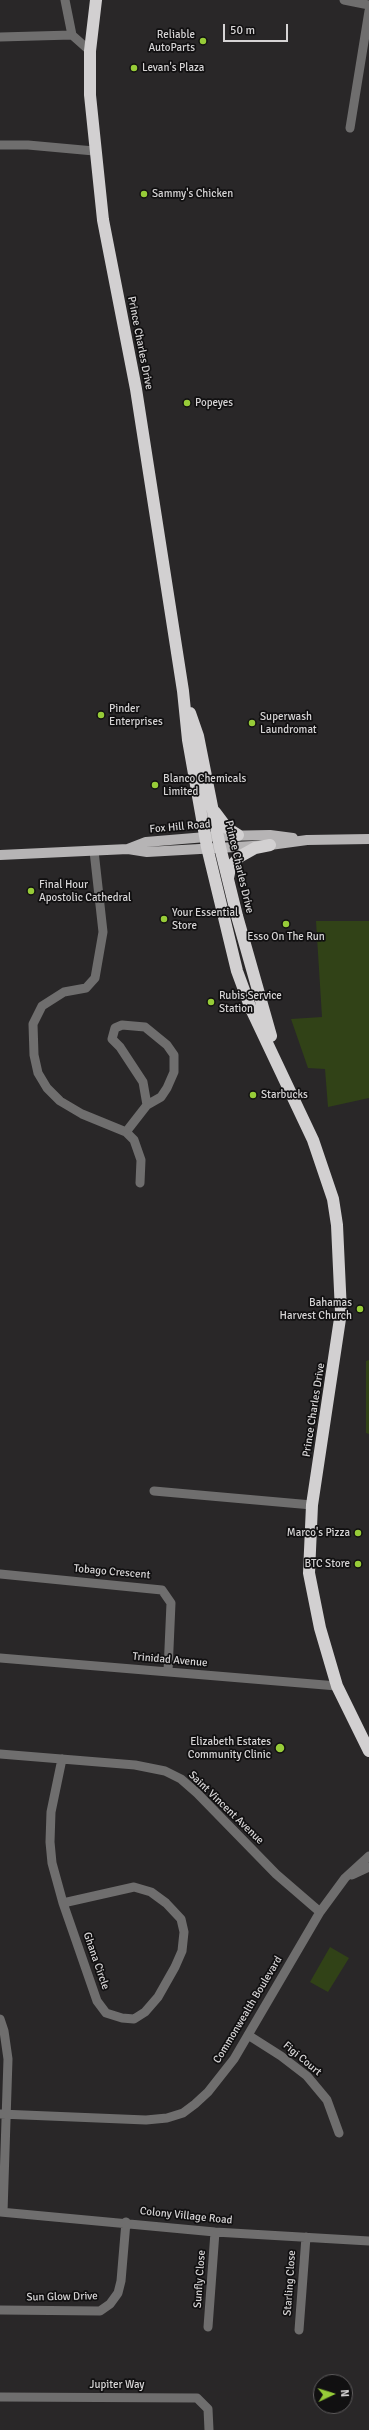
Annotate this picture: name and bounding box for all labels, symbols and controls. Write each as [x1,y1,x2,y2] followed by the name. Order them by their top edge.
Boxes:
[225,16,290,42] scale bar
[230,23,255,38] text: 50 m
[148,28,195,54] place label: Reliable AutoParts
[198,36,208,46] marker: Reliable AutoParts
[142,61,204,75] place label: Levan's Plaza
[129,63,139,73] marker: Levan's Plaza
[152,187,233,201] place label: Sammy's Chicken
[139,189,149,199] marker: Sammy's Chicken
[124,295,156,391] street label: Prince Charles Drive
[195,396,233,410] place label: Popeyes
[182,398,192,408] marker: Popeyes
[109,702,163,728] place label: Pinder Enterprises
[96,710,106,720] marker: Pinder Enterprises
[260,710,317,736] place label: Superwash Laundromat
[247,718,257,728] marker: Superwash Laundromat
[163,772,246,798] place label: Blanco Chemicals Limited
[150,780,160,790] marker: Blanco Chemicals Limited
[149,818,211,836] street label: Fox Hill Road
[222,819,256,915] street label: Prince Charles Drive
[39,878,131,904] place label: Final Hour Apostolic Cathedral
[26,886,36,896] marker: Final Hour Apostolic Cathedral
[172,906,238,932] place label: Your Essential Store
[159,914,169,924] marker: Your Essential Store
[281,919,291,929] marker: Esso On The Run
[247,930,325,944] place label: Esso On The Run
[219,989,282,1015] place label: Rubis Service Station
[206,997,216,1007] marker: Rubis Service Station
[261,1088,308,1102] place label: Starbucks
[248,1090,258,1100] marker: Starbucks
[280,1296,352,1322] place label: Bahamas Harvest Church
[355,1304,365,1314] marker: Bahamas Harvest Church
[300,1362,328,1458] street label: Prince Charles Drive
[287,1526,350,1540] place label: Marco's Pizza
[353,1528,363,1538] marker: Marco's Pizza
[304,1557,350,1571] place label: BTC Store
[353,1559,363,1569] marker: BTC Store
[73,1562,151,1582] street label: Tobago Crescent
[132,1650,208,1670] street label: Trinidad Avenue
[188,1735,271,1761] place label: Elizabeth Estates Community Clinic
[274,1742,286,1754] marker: Elizabeth Estates Community Clinic
[186,1769,266,1847] street label: Saint Vincent Avenue
[80,1931,112,1991] street label: Ghana Circle
[211,1954,285,2066] street label: Commonwealth Boulevard
[280,2039,324,2079] street label: Figi Court
[139,2205,233,2227] street label: Colony Village Road
[191,2250,209,2308] street label: Sunfly Close
[281,2250,299,2316] street label: Starling Close
[26,2290,98,2304] street label: Sun Glow Drive
[313,2374,353,2414] north arrow
[90,2378,144,2392] street label: Jupiter Way
[338,2389,351,2397] text: N

